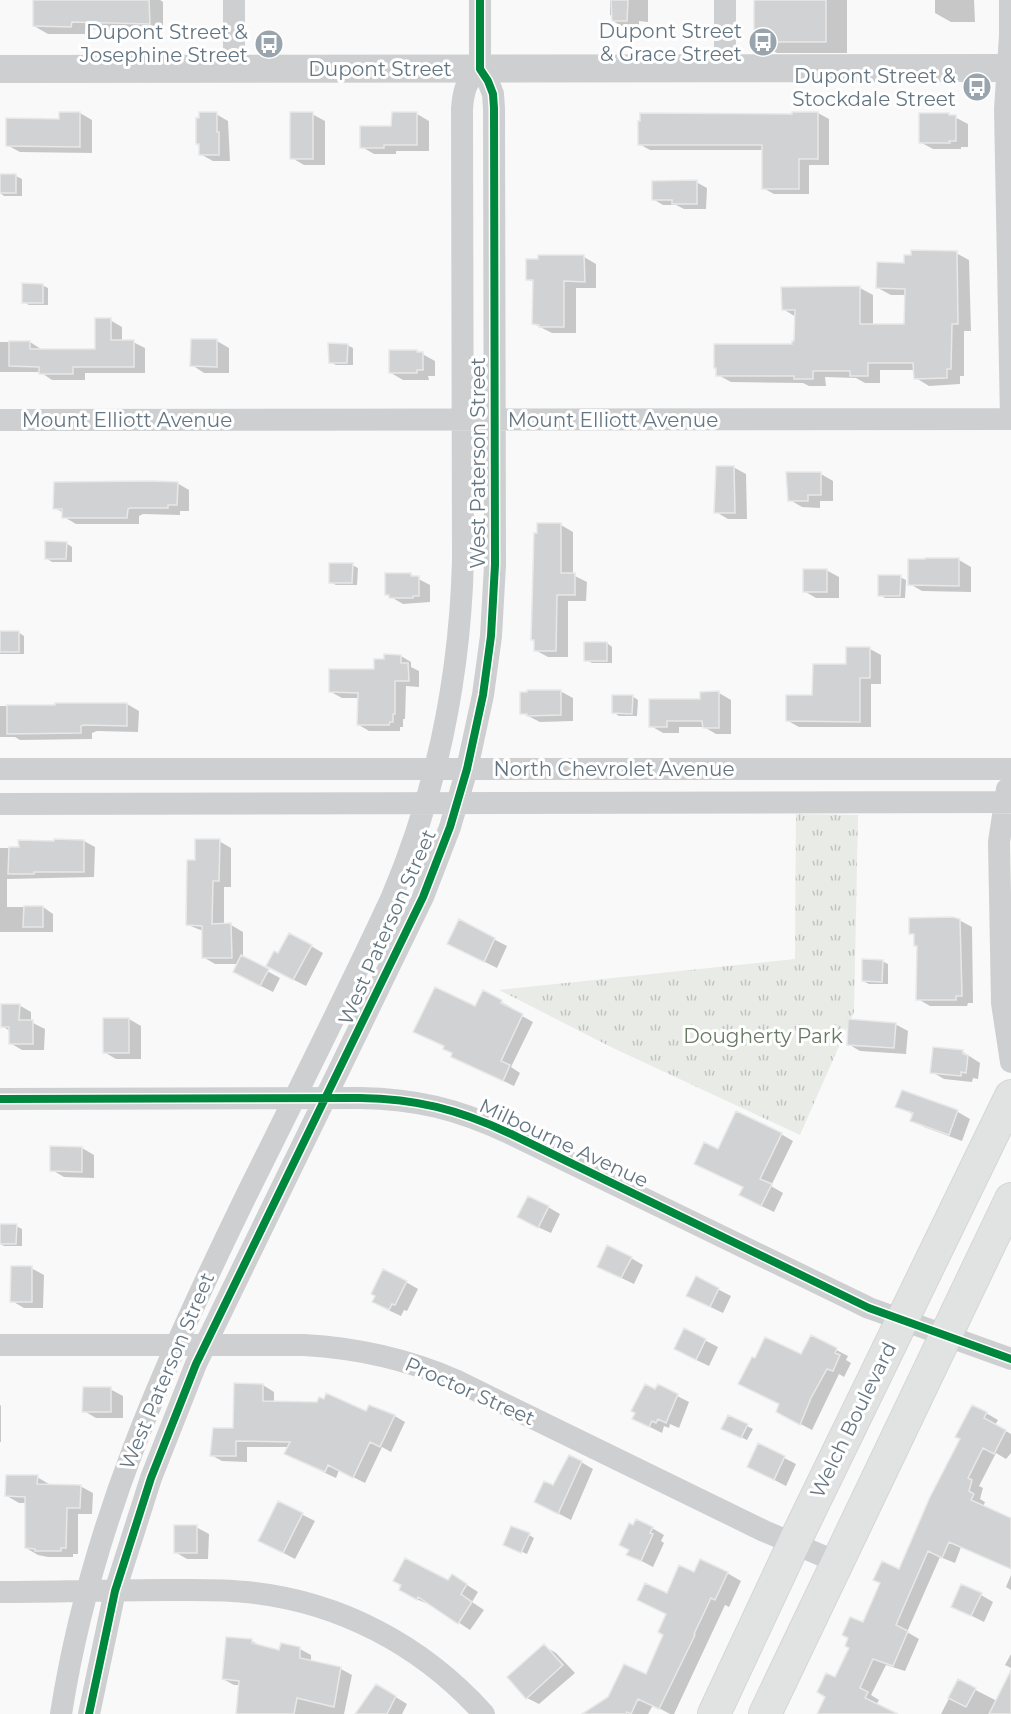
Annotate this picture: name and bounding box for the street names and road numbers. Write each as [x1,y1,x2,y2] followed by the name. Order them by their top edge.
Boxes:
[308,57,452,81] street label: Dupont Street
[466,357,490,569] street label: West Paterson Street
[22,408,232,432] street label: Mount Elliott Avenue
[508,408,718,432] street label: Mount Elliott Avenue
[493,757,735,781] street label: North Chevrolet Avenue
[333,826,441,1028] street label: West Paterson Street
[476,1093,652,1193] street label: Milbourne Avenue
[115,1269,219,1473] street label: West Paterson Street
[805,1338,901,1502] street label: Welch Boulevard
[401,1352,539,1430] street label: Proctor Street

